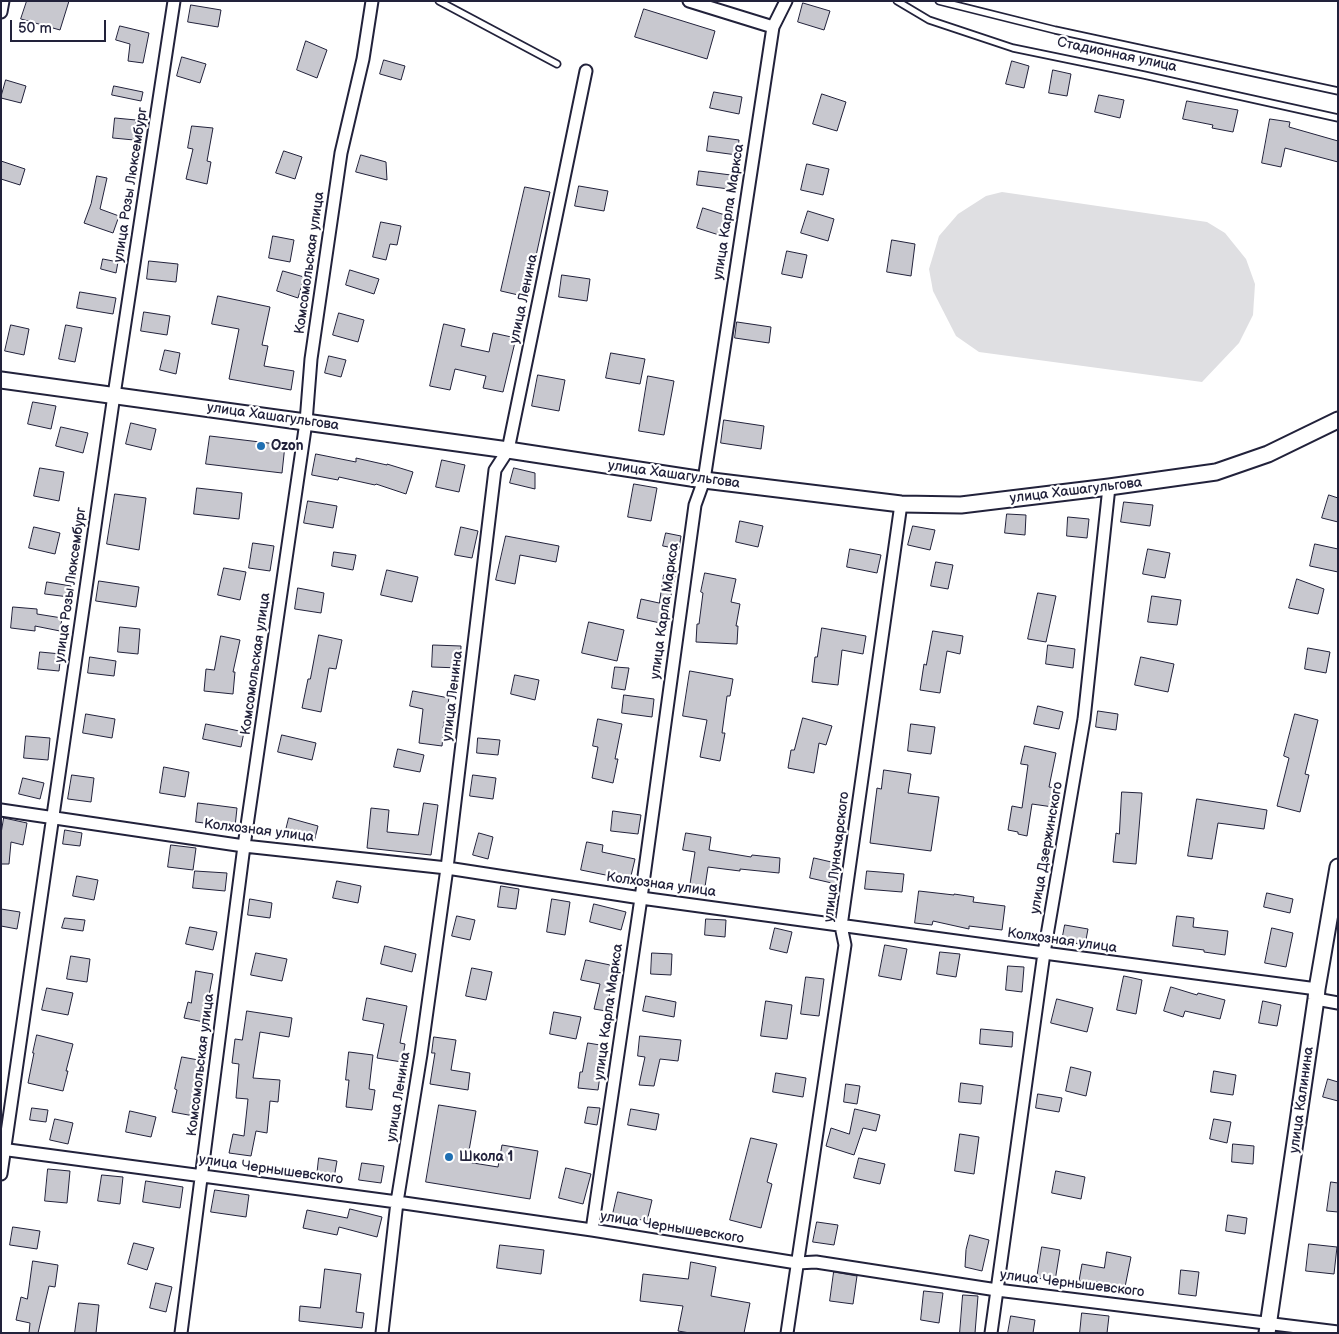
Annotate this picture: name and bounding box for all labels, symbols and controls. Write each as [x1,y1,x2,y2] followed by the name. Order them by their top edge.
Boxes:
[12,10,109,42] scale bar
[18,19,52,38] text: 50 m
[1056,34,1178,76] street label: Стадионная улица
[110,106,152,264] street label: улица Розы Люксембург
[710,143,748,281] street label: улица Карла Маркса
[292,191,328,335] street label: Комсомольская улица
[506,253,542,345] street label: улица Ленина
[206,399,340,435] street label: улица Хашагульгова
[271,438,304,454] place label: Ozon
[255,440,267,452] marker: Ozon
[607,457,741,493] street label: улица Хашагульгова
[1009,475,1143,507] street label: улица Хашагульгова
[52,506,90,664] street label: улица Розы Люксембург
[647,542,683,680] street label: улица Карла Маркса
[238,592,274,736] street label: Комсомольская улица
[439,650,467,742] street label: улица Ленина
[1027,781,1067,915] street label: улица Дзержинского
[821,791,853,923] street label: улица Луначарского
[203,816,315,846] street label: Колхозная улица
[605,869,717,901] street label: Колхозная улица
[1006,925,1118,957] street label: Колхозная улица
[591,943,627,1081] street label: улица Карла Маркса
[184,993,218,1137] street label: Комсомольская улица
[1286,1046,1318,1154] street label: улица Калинина
[384,1051,414,1143] street label: улица Ленина
[459,1149,513,1165] place label: Школа 1
[443,1151,455,1163] marker: Школа 1
[198,1152,344,1188] street label: улица Чернышевского
[599,1208,745,1248] street label: улица Чернышевского
[999,1267,1145,1301] street label: улица Чернышевского

